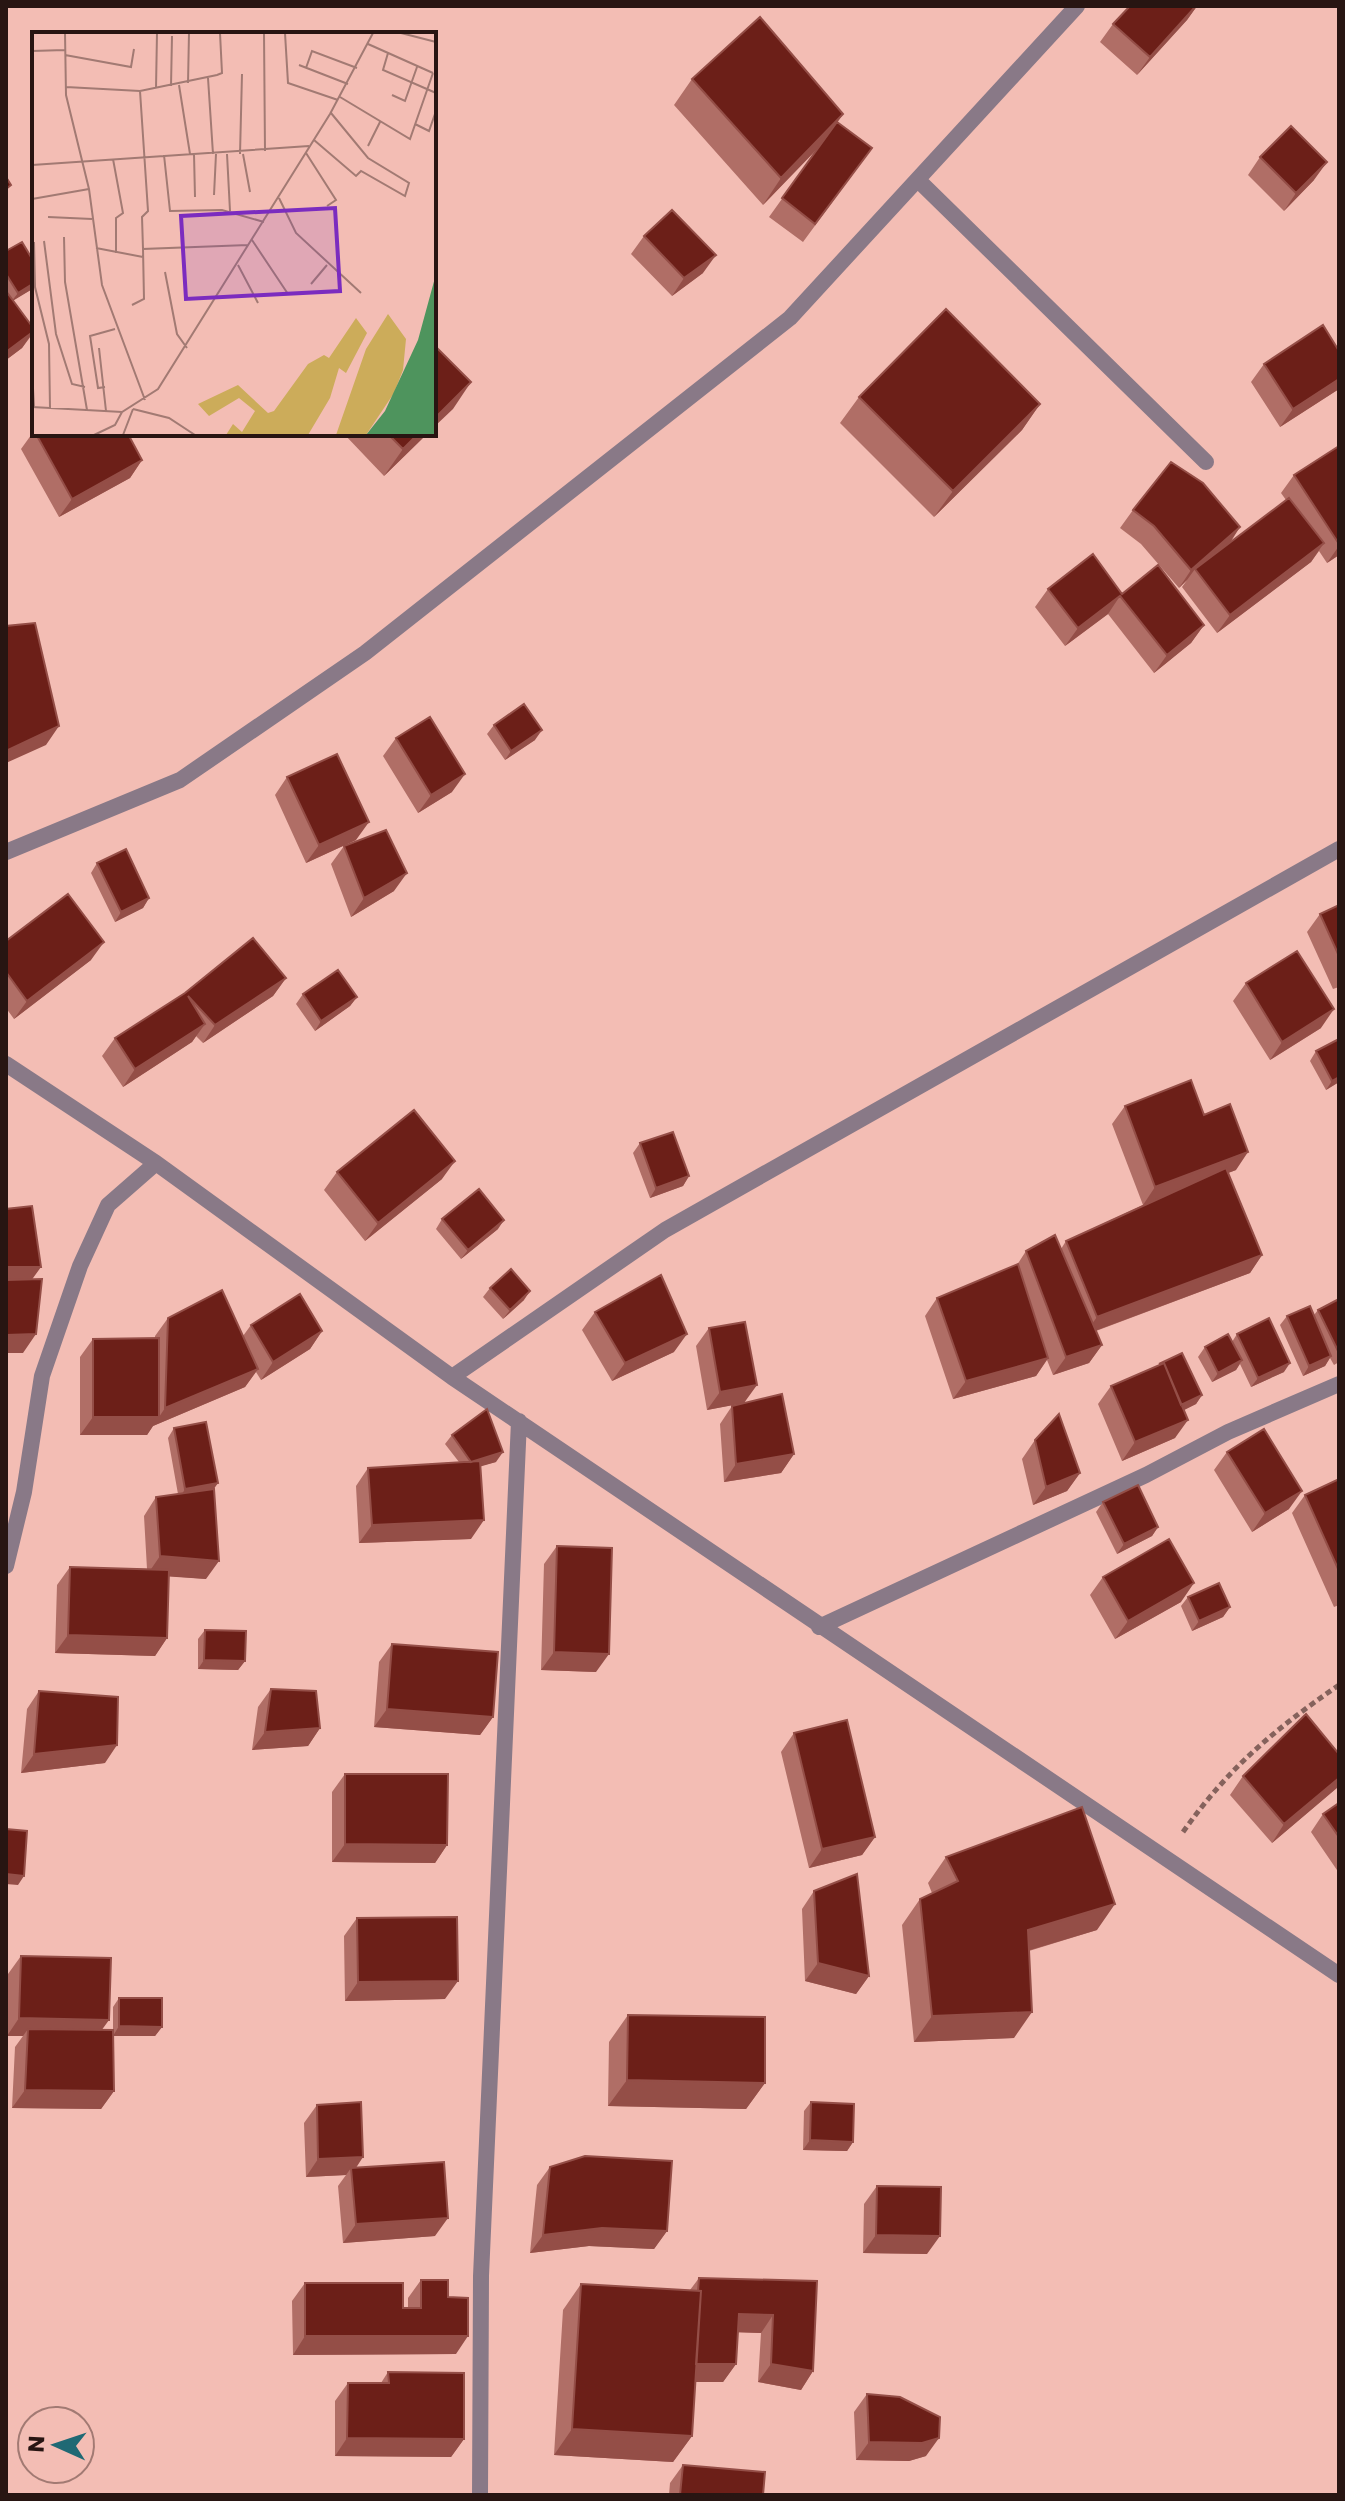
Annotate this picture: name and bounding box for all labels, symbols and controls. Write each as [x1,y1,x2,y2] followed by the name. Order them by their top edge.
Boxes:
[32,32,436,436] inset map
[16,2405,96,2485] north arrow
[21,2435,52,2453] text: N

